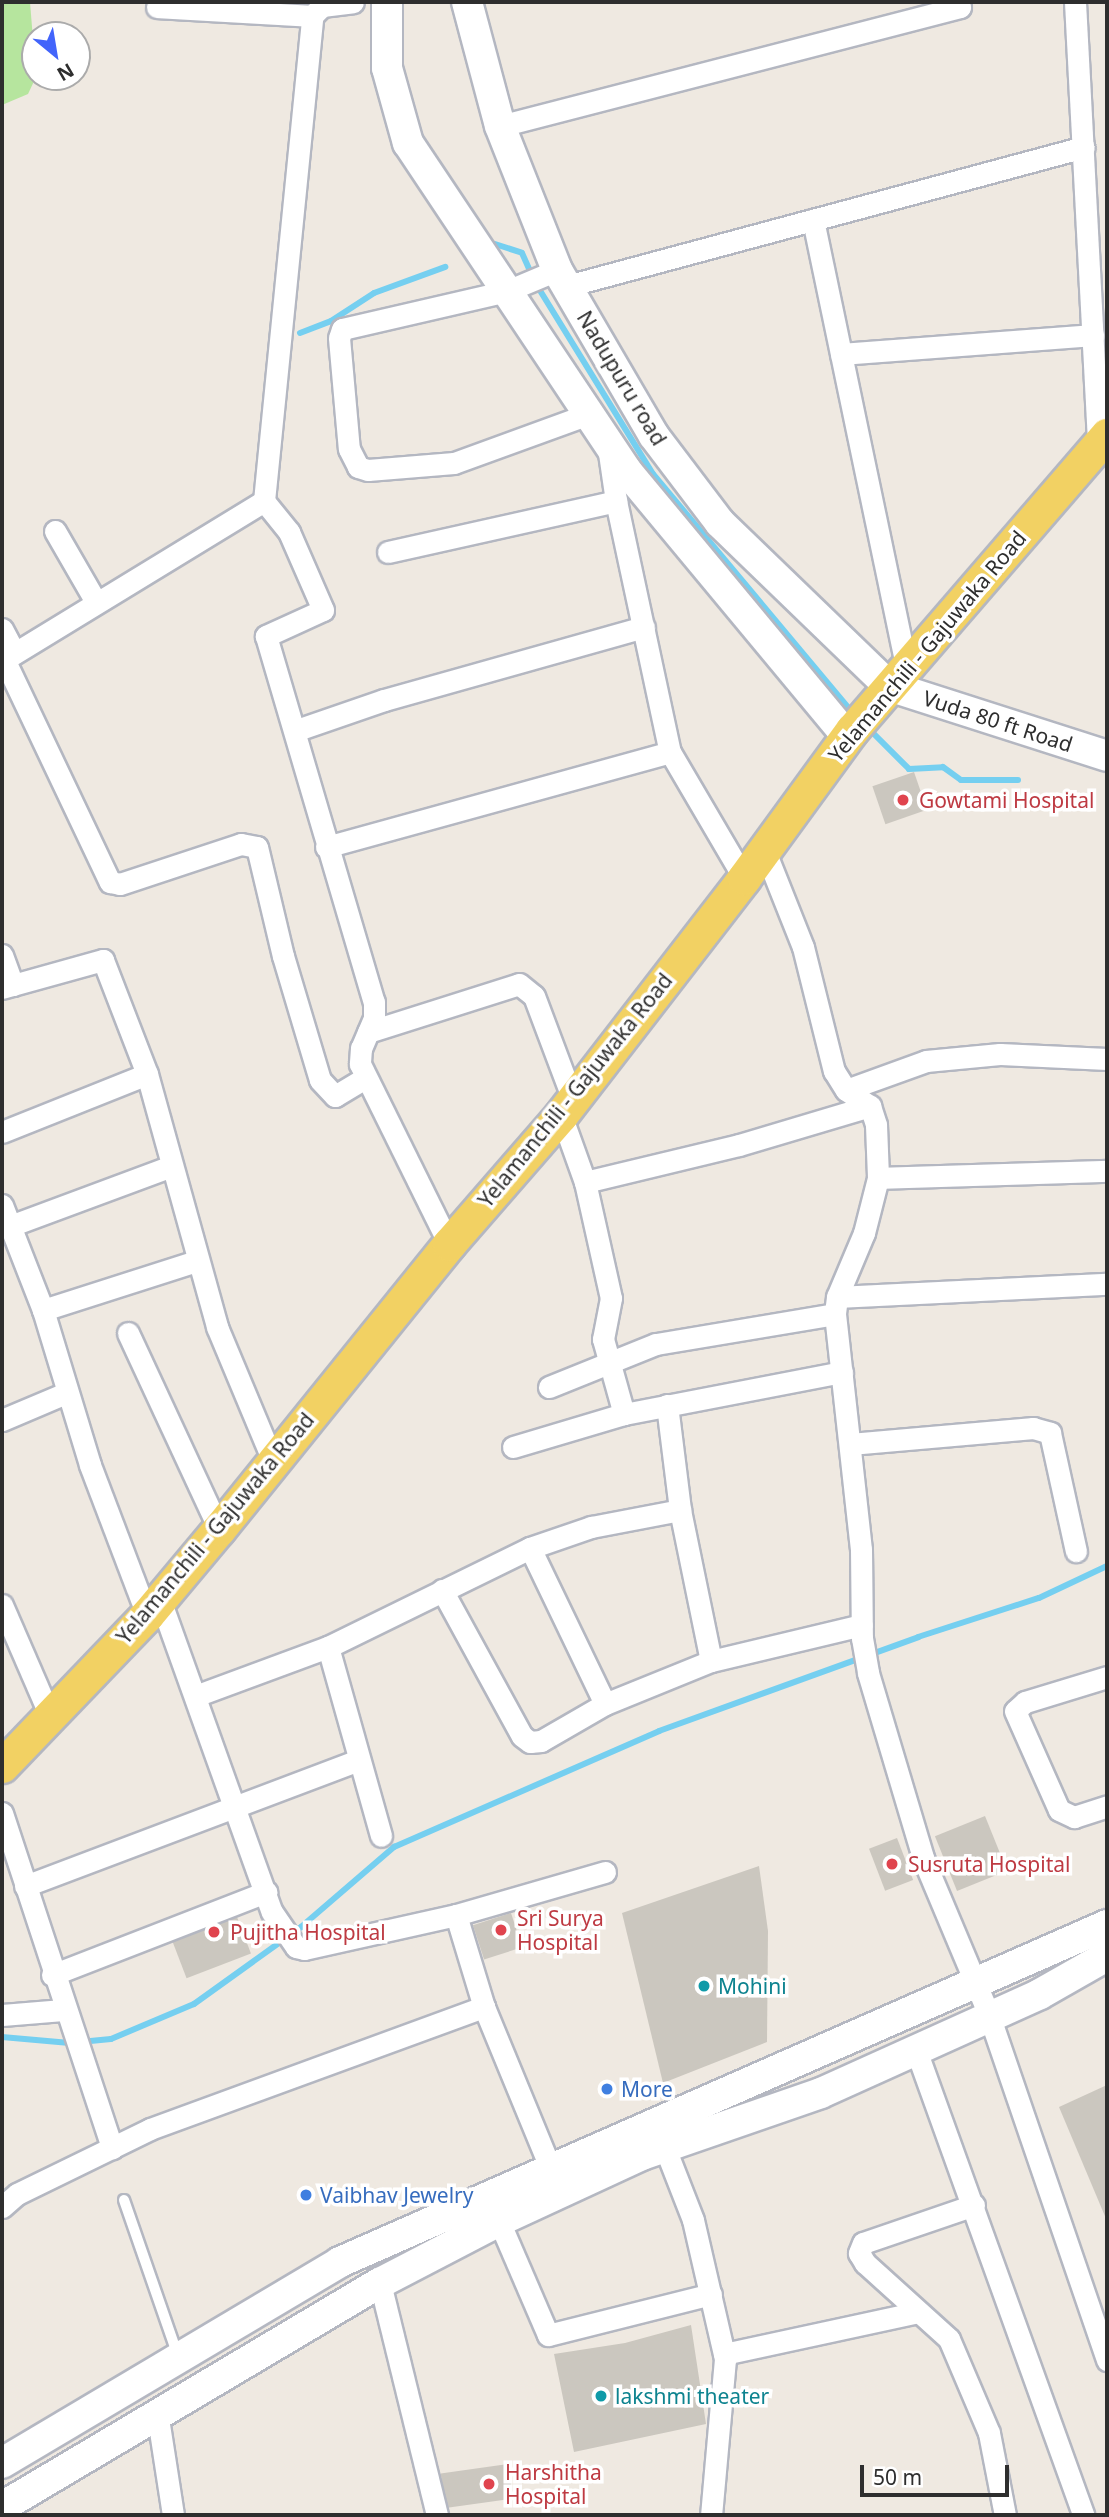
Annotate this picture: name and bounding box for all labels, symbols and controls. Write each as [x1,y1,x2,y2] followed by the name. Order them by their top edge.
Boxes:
[21,21,91,91] north arrow
[52,57,79,88] text: N
[572,306,672,450] street label: Nadupuru road
[823,525,1031,767] street label: Yelamanchili - Gajuwaka Road
[920,685,1076,757] street label: Vuda 80 ft Road
[919,787,1094,813] place label: Gowtami Hospital
[893,790,913,810] marker: Gowtami Hospital
[473,968,677,1212] street label: Yelamanchili - Gajuwaka Road
[111,1407,319,1649] street label: Yelamanchili - Gajuwaka Road
[908,1851,1070,1877] place label: Susruta Hospital
[882,1854,902,1874] marker: Susruta Hospital
[517,1905,604,1955] place label: Sri Surya Hospital
[230,1919,386,1945] place label: Pujitha Hospital
[491,1920,511,1940] marker: Sri Surya Hospital
[204,1922,224,1942] marker: Pujitha Hospital
[718,1973,787,1999] place label: Mohini
[696,1978,712,1994] marker: Mohini
[621,2076,673,2102] place label: More
[599,2081,615,2097] marker: More
[320,2182,473,2208] place label: Vaibhav Jewelry
[298,2187,314,2203] marker: Vaibhav Jewelry
[615,2383,769,2409] place label: lakshmi theater
[593,2388,609,2404] marker: lakshmi theater
[864,2450,1013,2494] scale bar
[505,2459,602,2509] place label: Harshitha Hospital
[873,2463,922,2491] text: 50 m
[479,2474,499,2494] marker: Harshitha Hospital

